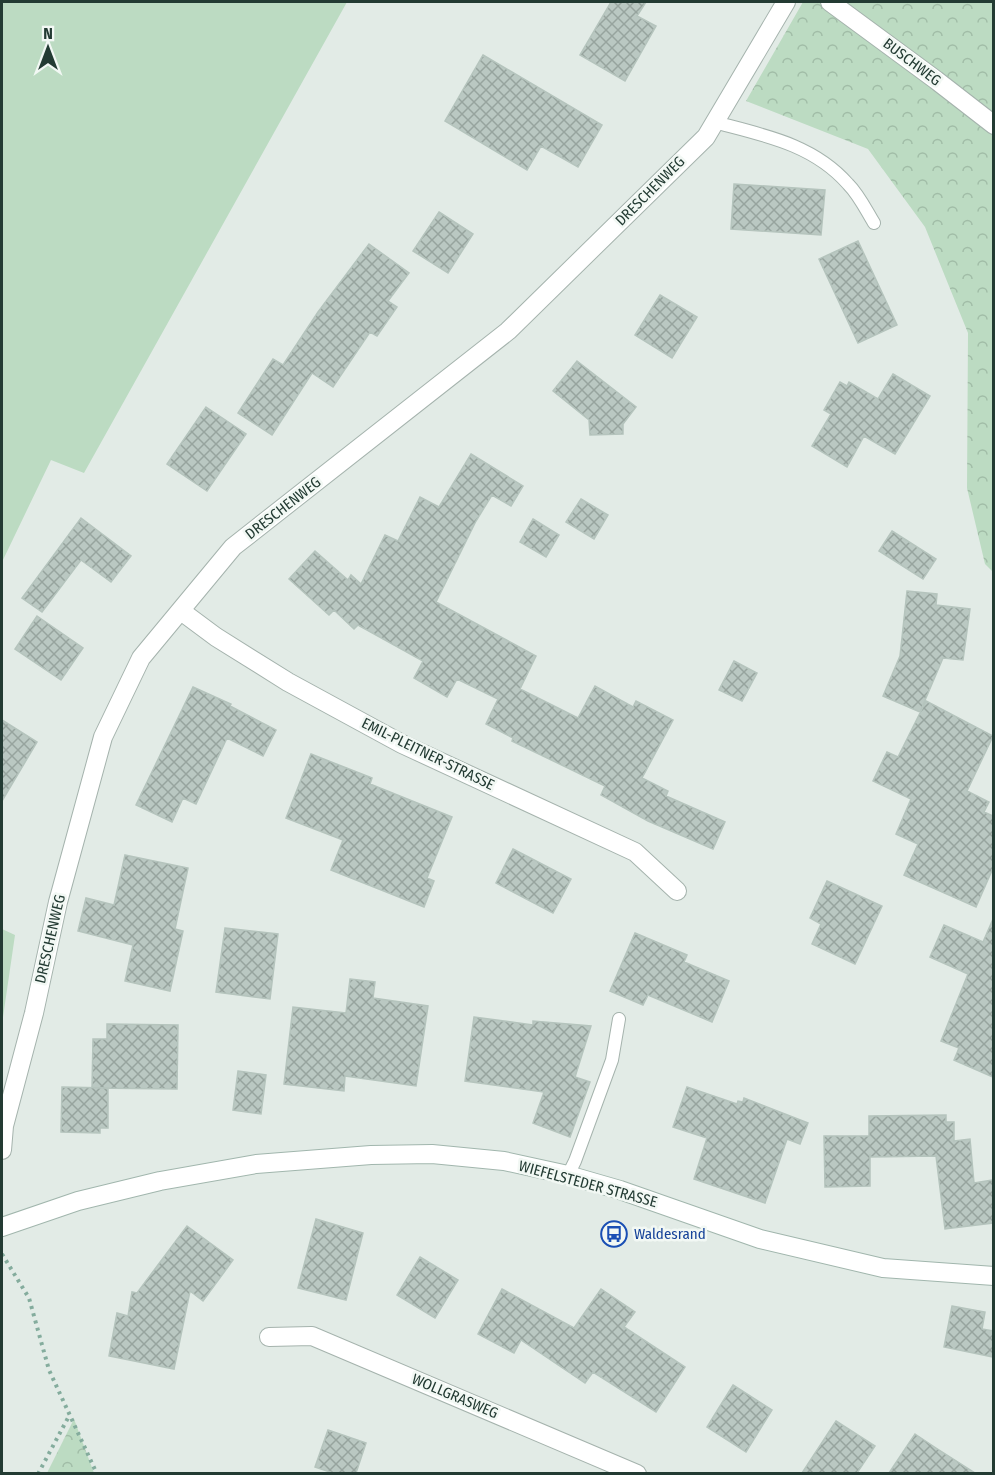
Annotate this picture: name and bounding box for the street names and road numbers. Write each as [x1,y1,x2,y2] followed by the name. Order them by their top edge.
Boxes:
[880,34,944,90] street label: BUSCHWEG
[612,153,688,229] street label: DRESCHENWEG
[242,473,324,543] street label: DRESCHENWEG
[359,714,497,794] street label: EMIL-PLEITNER-STRASSE
[31,893,69,985] street label: DRESCHENWEG
[517,1157,659,1211] street label: WIEFELSTEDER STRASSE
[409,1370,501,1422] street label: WOLLGRASWEG

